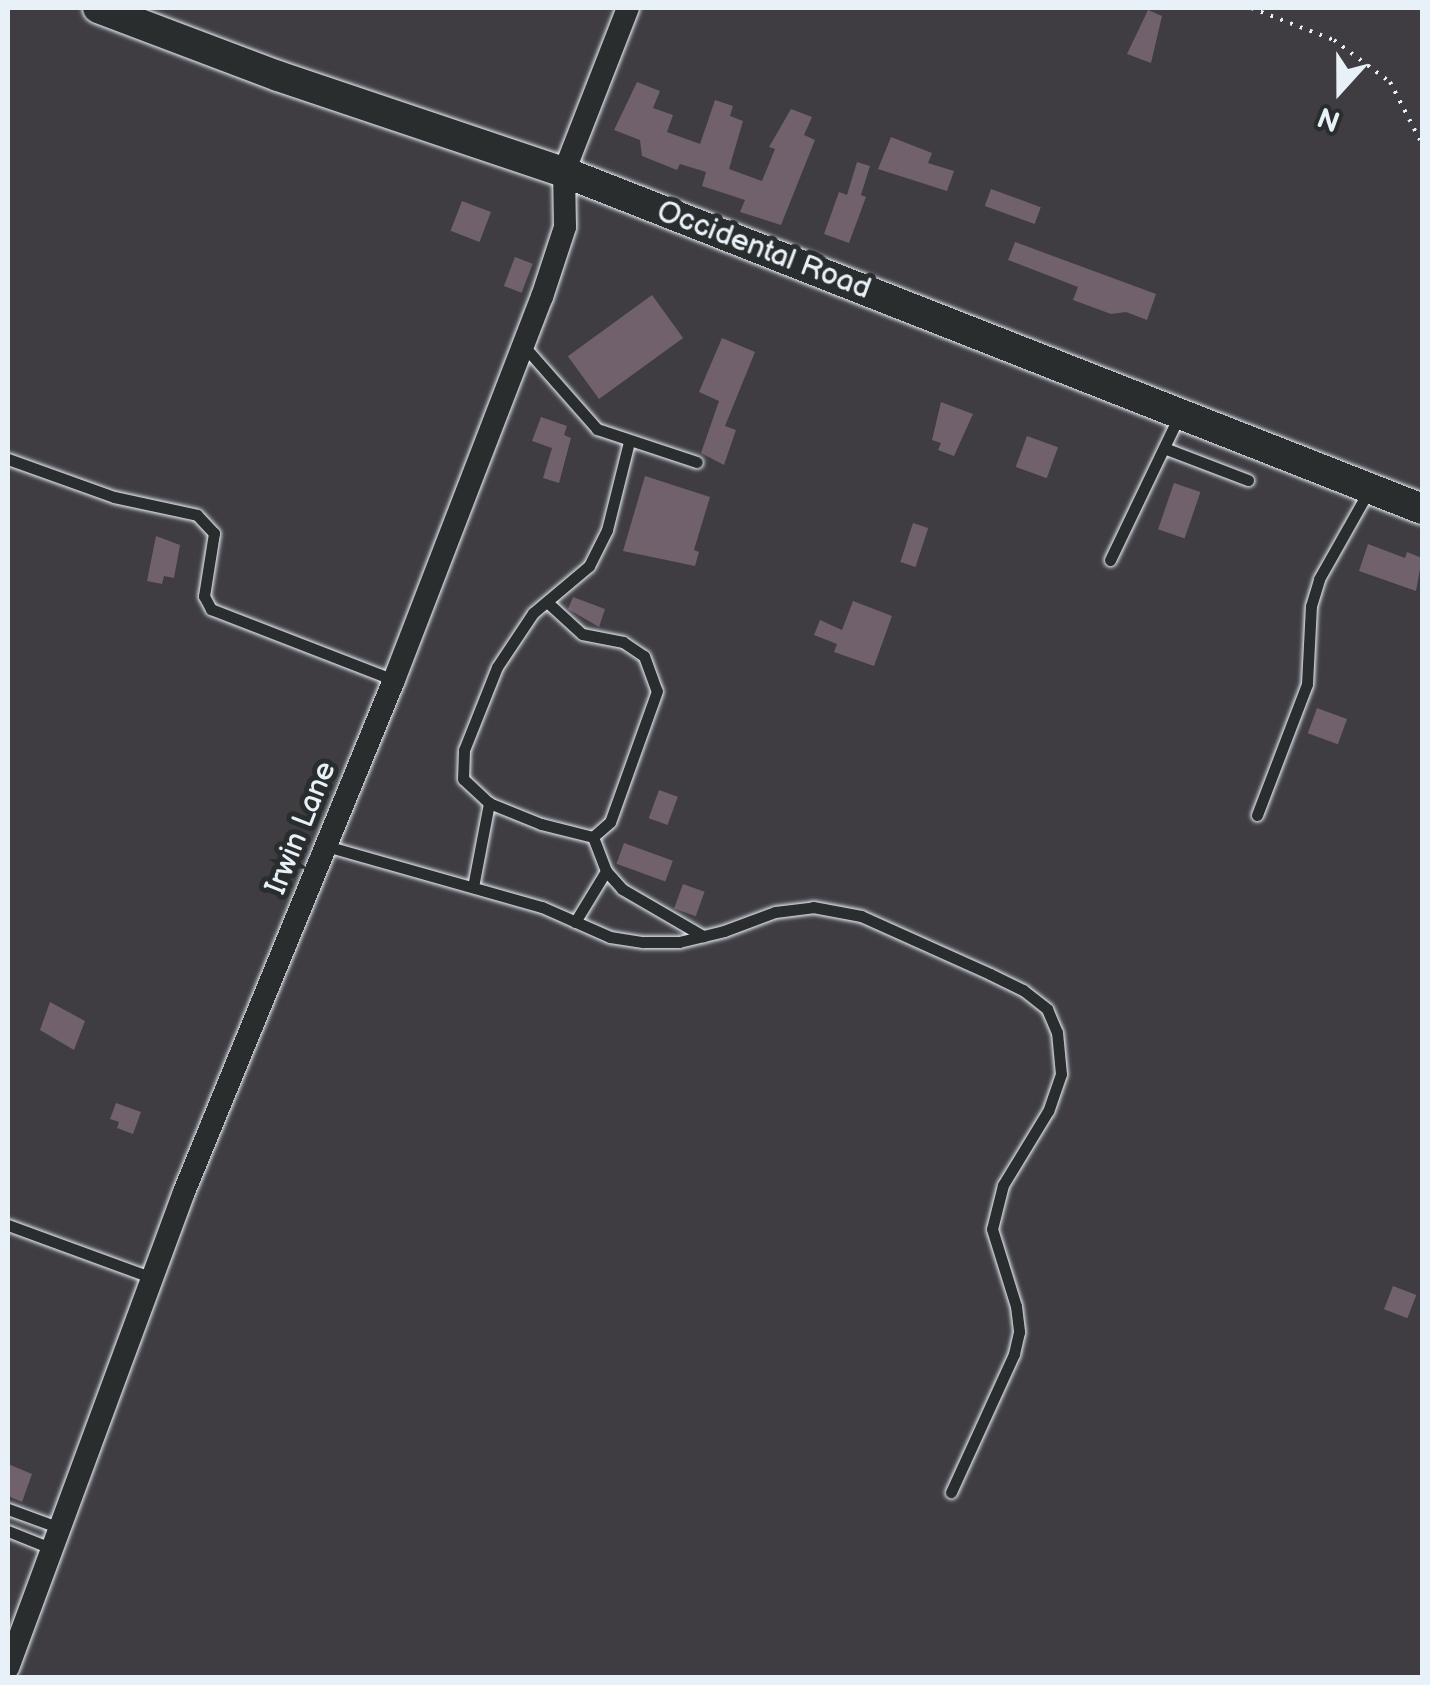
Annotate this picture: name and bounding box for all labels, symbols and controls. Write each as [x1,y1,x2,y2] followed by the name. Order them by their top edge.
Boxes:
[1290,40,1390,140] north arrow
[1313,99,1345,138] text: N
[652,193,876,307] street label: Occidental Road
[258,756,344,900] street label: Irwin Lane

